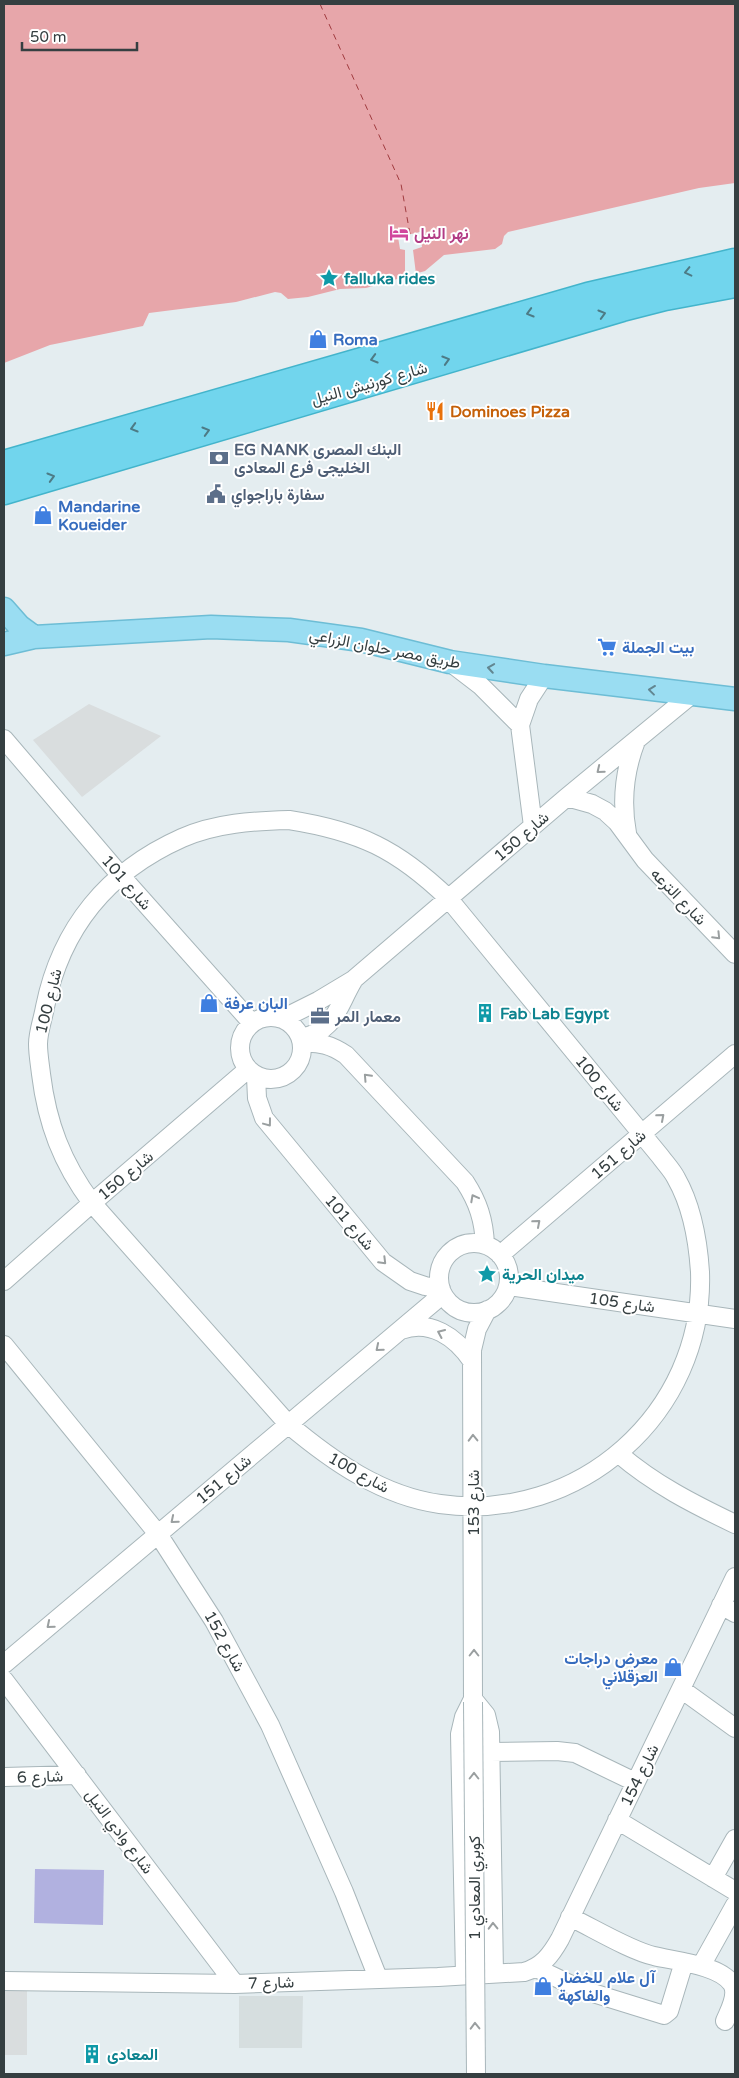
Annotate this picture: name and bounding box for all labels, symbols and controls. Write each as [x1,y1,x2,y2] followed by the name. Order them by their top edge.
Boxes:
[22,20,138,52] scale bar
[30,28,67,46] text: 50 m
[388,222,410,244] hotel icon: نهر النيل
[414,224,469,244] place label: نهر النيل
[683,266,692,277] one-way arrow
[318,267,340,289] place icon: falluka rides
[343,269,436,289] place label: falluka rides
[527,308,535,318] one-way arrow
[597,309,605,319] one-way arrow
[307,328,329,350] shop icon: Roma
[333,330,378,350] place label: Roma
[371,353,379,363] one-way arrow
[442,356,450,366] one-way arrow
[309,358,430,411] street label: شارع كورنيش النيل
[424,400,446,422] restaurant icon: Dominoes Pizza
[450,402,570,422] place label: Dominoes Pizza
[131,422,139,432] one-way arrow
[202,427,210,437] one-way arrow
[234,440,401,478] place label: EG NANK البنك المصرى الخليجى فرع المعادى
[208,447,230,469] bank icon: EG NANK البنك المصرى الخليجى فرع المعادى
[46,472,54,482] one-way arrow
[205,483,227,505] public building icon: سفارة باراجواي
[231,485,325,508] place label: سفارة باراجواي
[58,497,140,535] place label: Mandarine Koueider
[32,504,54,526] shop icon: Mandarine Koueider
[307,625,462,676] street label: طريق مصر حلوان الزراعي
[596,636,618,658] supermarket icon: بيت الجملة
[622,638,695,658] place label: بيت الجملة
[487,664,495,674] one-way arrow
[648,685,656,696] one-way arrow
[596,765,605,774] one-way arrow
[490,807,554,867] street label: شارع 150
[96,851,156,915] street label: شارع 101
[645,864,710,930] street label: شارع الترعه
[711,930,720,939] one-way arrow
[31,967,68,1036] street label: شارع 100
[198,992,220,1014] shop icon: البان عرفة
[224,994,288,1014] place label: البان عرفة
[474,1002,496,1024] building icon: Fab Lab Egypt
[500,1004,610,1024] place label: Fab Lab Egypt
[309,1005,331,1027] office icon: معمار المر
[334,1007,401,1027] place label: معمار المر
[570,1051,628,1116] street label: شارع 100
[364,1074,373,1083] one-way arrow
[655,1114,664,1123] one-way arrow
[262,1117,271,1127] one-way arrow
[587,1125,651,1185] street label: شارع 151
[94,1147,158,1206] street label: شارع 150
[319,1191,378,1255] street label: شارع 101
[470,1194,480,1203] one-way arrow
[532,1220,541,1229] one-way arrow
[377,1255,386,1264] one-way arrow
[476,1263,498,1285] place icon: ميدان الحرية
[502,1265,585,1285] place label: ميدان الحرية
[587,1288,656,1319] street label: شارع 105
[437,1328,446,1339] one-way arrow
[376,1343,385,1352] one-way arrow
[468,1434,478,1442] one-way arrow
[324,1448,392,1499] street label: شارع 100
[192,1451,256,1510] street label: شارع 151
[464,1470,485,1536] street label: شارع 153
[171,1514,180,1523] one-way arrow
[198,1608,249,1676] street label: شارع 152
[47,1619,56,1628] one-way arrow
[468,1649,479,1657] one-way arrow
[564,1649,658,1690] place label: معرض دراجات العزقلاني
[662,1656,684,1678] shop icon: معرض دراجات العزقلاني
[616,1741,664,1810] street label: شارع 154
[16,1766,64,1789] street label: شارع 6
[469,1771,479,1779] one-way arrow
[78,1785,158,1880] street label: شارع وادي النيل
[465,1836,488,1940] street label: كوبري المعادي 1
[488,1921,498,1929] one-way arrow
[557,1968,657,2006] place label: آل علام للخضار والفاكهة
[247,1972,295,1995] street label: شارع 7
[532,1975,554,1997] shop icon: آل علام للخضار والفاكهة
[470,2021,480,2029] one-way arrow
[81,2043,103,2065] building icon: المعادى
[107,2045,158,2065] place label: المعادى

